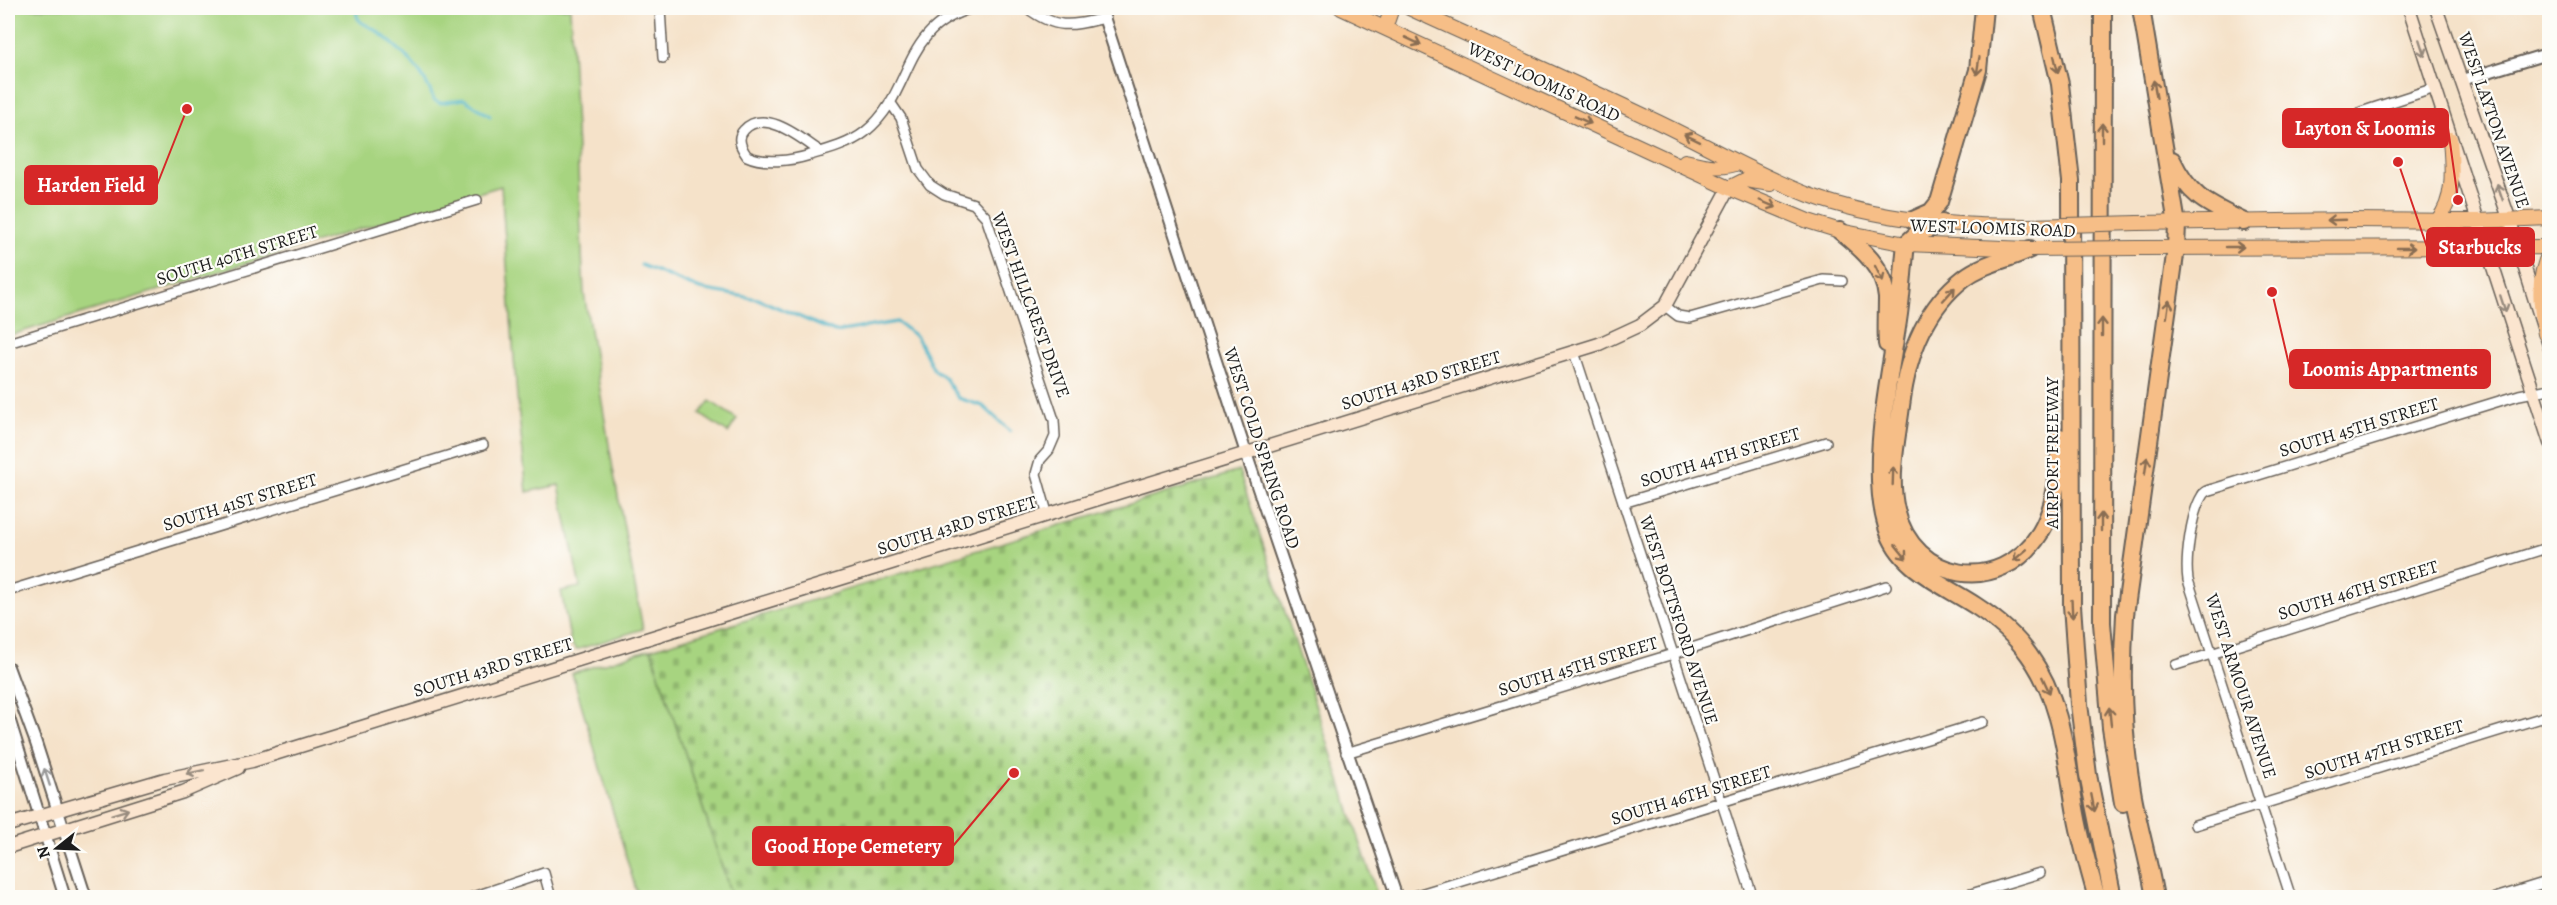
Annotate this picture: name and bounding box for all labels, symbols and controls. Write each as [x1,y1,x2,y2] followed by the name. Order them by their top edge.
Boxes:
[2452,28,2535,211] street label: WEST LAYTON AVENUE
[1404,36,1422,48] one-way arrow
[1463,36,1624,128] street label: WEST LOOMIS ROAD
[2417,38,2428,57] one-way arrow
[1973,55,1984,75] one-way arrow
[2050,55,2062,74] one-way arrow
[2149,79,2160,99] one-way arrow
[2283,109,2448,147] callout: Layton & Loomis
[1574,115,1592,126] one-way arrow
[2295,115,2435,142] text: Layton & Loomis
[2096,122,2108,142] one-way arrow
[1683,131,1701,143] one-way arrow
[25,166,157,204] callout: Harden Field
[37,172,145,199] text: Harden Field
[2493,183,2504,202] one-way arrow
[1759,199,1777,210] one-way arrow
[986,208,1076,401] street label: WEST HILLCREST DRIVE
[1909,213,2076,243] street label: WEST LOOMIS ROAD
[2327,214,2347,226] one-way arrow
[153,219,321,291] street label: SOUTH 40TH STREET
[2427,228,2534,266] callout: Starbucks
[2438,234,2522,261] text: Starbucks
[2224,241,2244,253] one-way arrow
[2396,242,2416,254] one-way arrow
[1873,264,1885,282] one-way arrow
[1942,286,1956,301] one-way arrow
[2498,294,2509,313] one-way arrow
[2162,299,2173,319] one-way arrow
[2096,317,2108,337] one-way arrow
[1218,343,1306,552] street label: WEST COLD SPRING ROAD
[1338,344,1504,416] street label: SOUTH 43RD STREET
[2290,350,2490,388] callout: Loomis Appartments
[2302,356,2478,383] text: Loomis Appartments
[2040,376,2064,530] street label: AIRPORT FREEWAY
[2276,391,2442,463] street label: SOUTH 45TH STREET
[1637,421,1803,493] street label: SOUTH 44TH STREET
[2141,456,2152,476] one-way arrow
[160,467,320,537] street label: SOUTH 41ST STREET
[1888,467,1899,487] one-way arrow
[874,489,1040,561] street label: SOUTH 43RD STREET
[1633,511,1724,728] street label: WEST BOTTSFORD AVENUE
[2095,512,2107,532] one-way arrow
[1894,544,1907,560] one-way arrow
[2012,549,2028,562] one-way arrow
[2275,554,2441,626] street label: SOUTH 46TH STREET
[2199,589,2282,782] street label: WEST ARMOUR AVENUE
[2067,599,2078,619] one-way arrow
[1495,630,1661,702] street label: SOUTH 45TH STREET
[410,631,576,703] street label: SOUTH 43RD STREET
[2041,675,2052,693] one-way arrow
[2104,707,2115,727] one-way arrow
[2301,713,2467,785] street label: SOUTH 47TH STREET
[1608,759,1774,831] street label: SOUTH 46TH STREET
[186,767,205,779] one-way arrow
[40,768,51,787] one-way arrow
[2088,793,2099,812] one-way arrow
[110,806,129,817] one-way arrow
[27,818,87,878] north arrow
[753,827,953,865] callout: Good Hope Cemetery
[765,833,942,860] text: Good Hope Cemetery
[31,843,56,861] text: N

